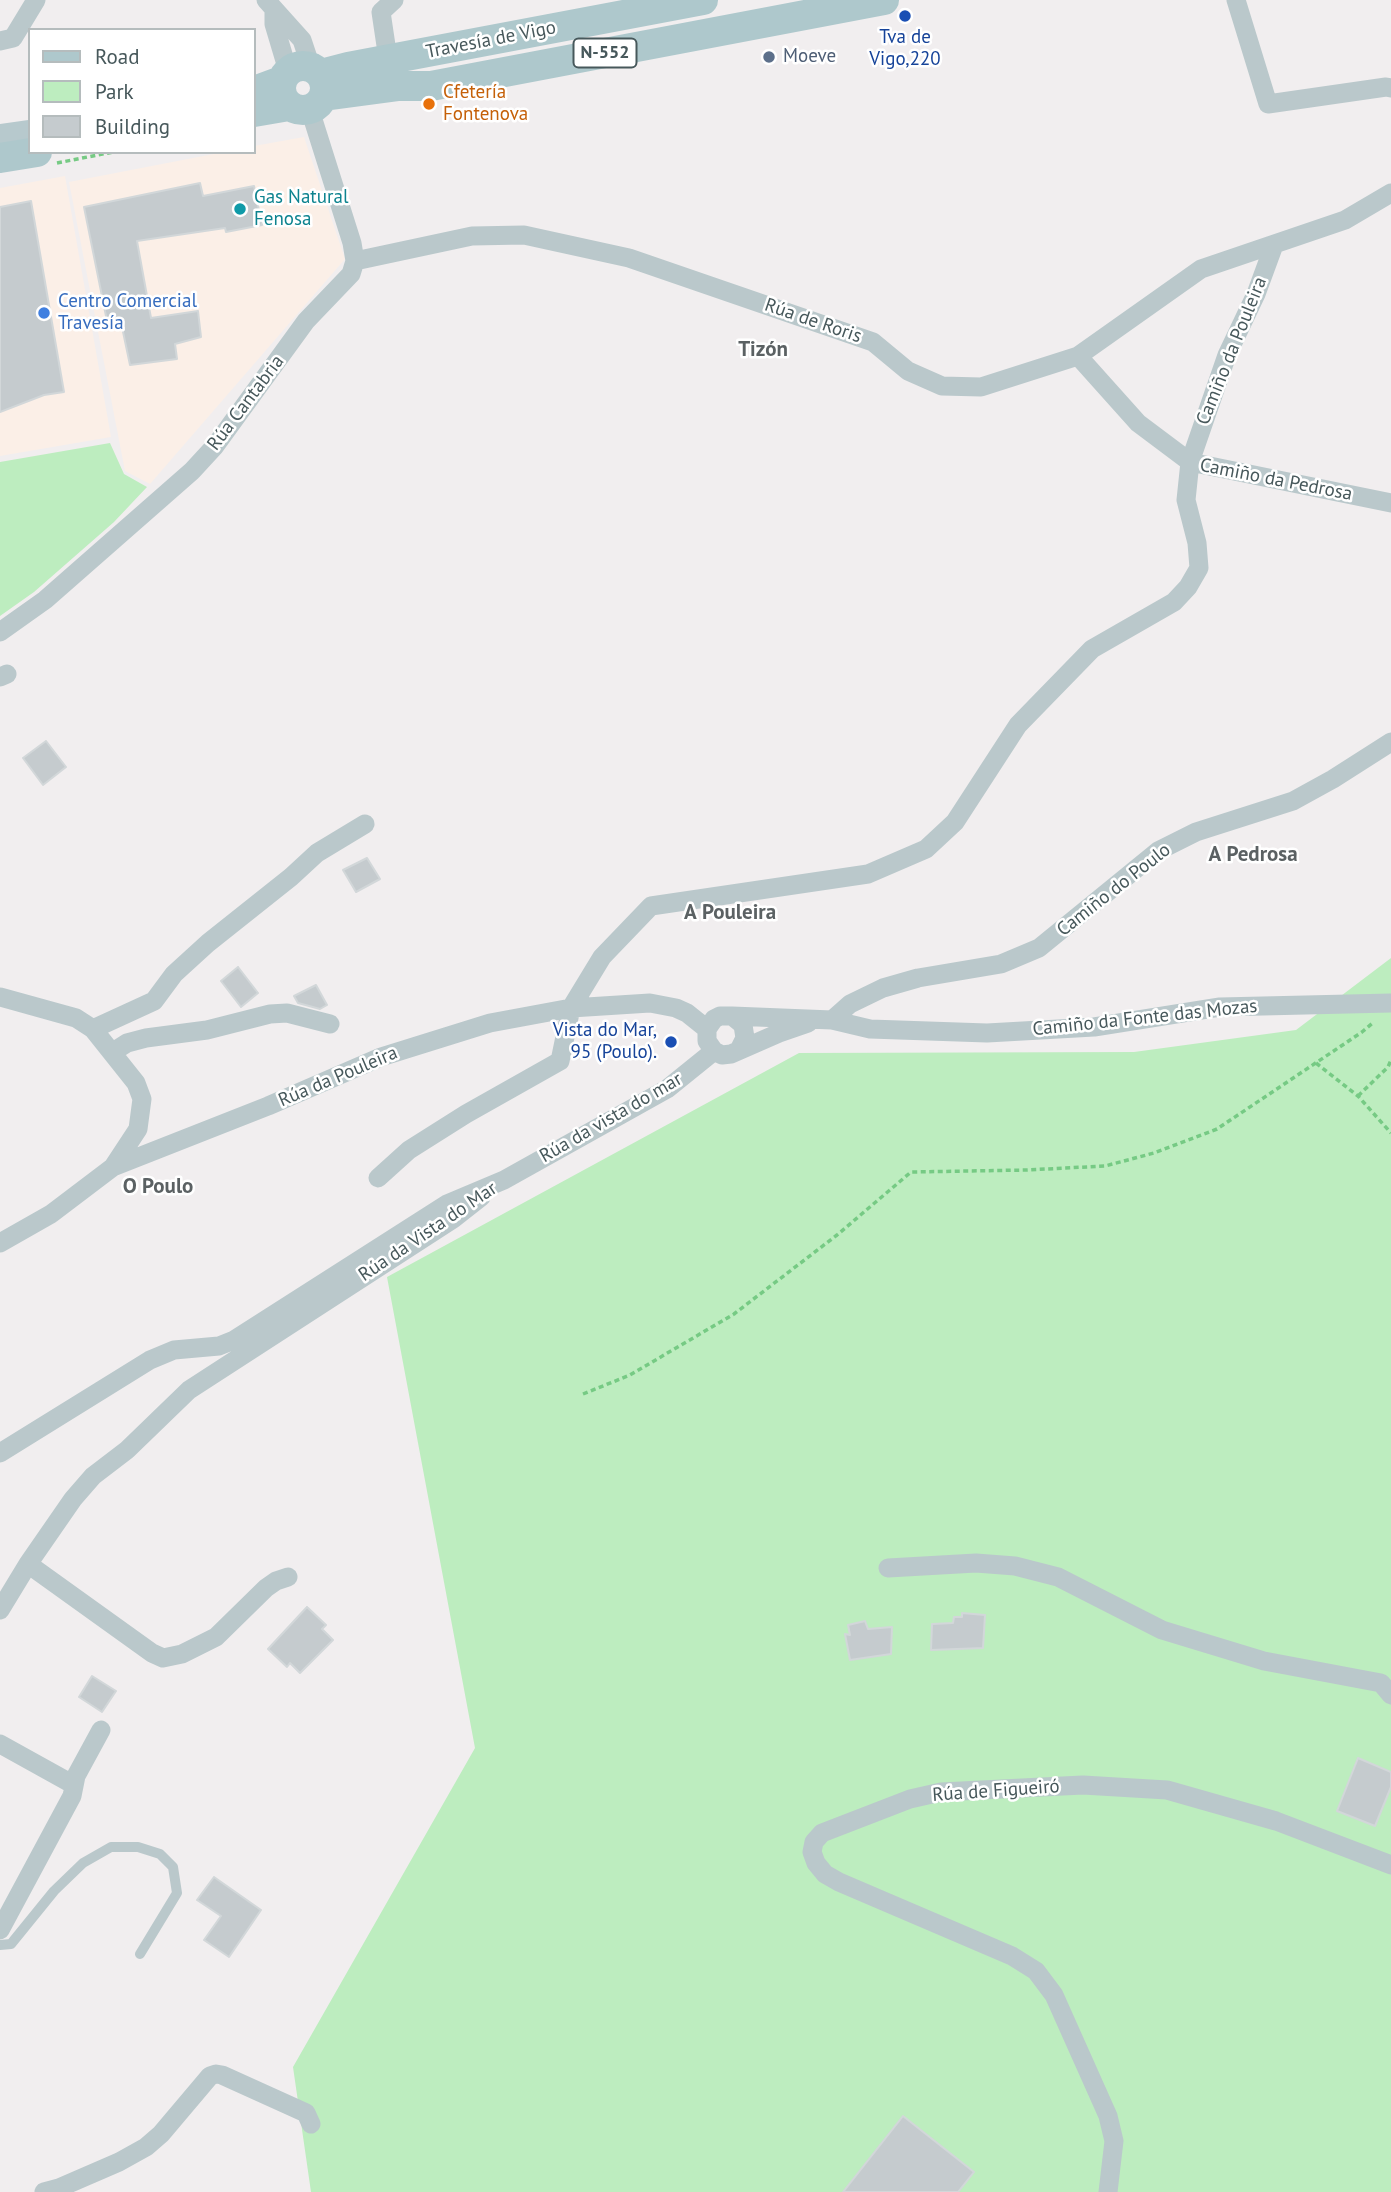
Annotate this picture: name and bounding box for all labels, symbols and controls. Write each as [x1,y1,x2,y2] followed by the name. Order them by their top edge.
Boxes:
[897,8,913,24] marker: Tva de Vigo,220
[424,16,558,64] street label: Travesía de Vigo
[869,27,941,71] place label: Tva de Vigo,220
[28,28,256,154] legend
[574,38,636,68] road number: N-552
[95,43,139,70] text: Road
[783,46,836,68] place label: Moeve
[761,49,777,65] marker: Moeve
[95,78,134,105] text: Park
[443,82,528,126] place label: Cfetería Fontenova
[421,96,437,112] marker: Cfetería Fontenova
[95,113,170,140] text: Building
[254,187,348,231] place label: Gas Natural Fenosa
[232,201,248,217] marker: Gas Natural Fenosa
[1192,274,1272,428] street label: Camiño da Pouleira
[58,291,197,335] place label: Centro Comercial Travesía
[762,294,864,348] street label: Rúa de Roris
[36,305,52,321] marker: Centro Comercial Travesía
[738,337,788,363] district label: Tizón
[203,351,289,455] street label: Rúa Cantabria
[1198,454,1354,506] street label: Camiño da Pedrosa
[1053,839,1175,941] street label: Camiño do Poulo
[1208,842,1298,868] district label: A Pedrosa
[684,900,776,926] district label: A Pouleira
[1032,995,1258,1041] street label: Camiño da Fonte das Mozas
[553,1020,657,1064] place label: Vista do Mar, 95 (Poulo).
[663,1034,679,1050] marker: Vista do Mar, 95 (Poulo).
[275,1042,401,1112] street label: Rúa da Pouleira
[536,1068,686,1168] street label: Rúa da vista do mar
[123,1174,193,1200] district label: O Poulo
[355,1177,501,1287] street label: Rúa da Vista do Mar
[932,1775,1060,1807] street label: Rúa de Figueiró

